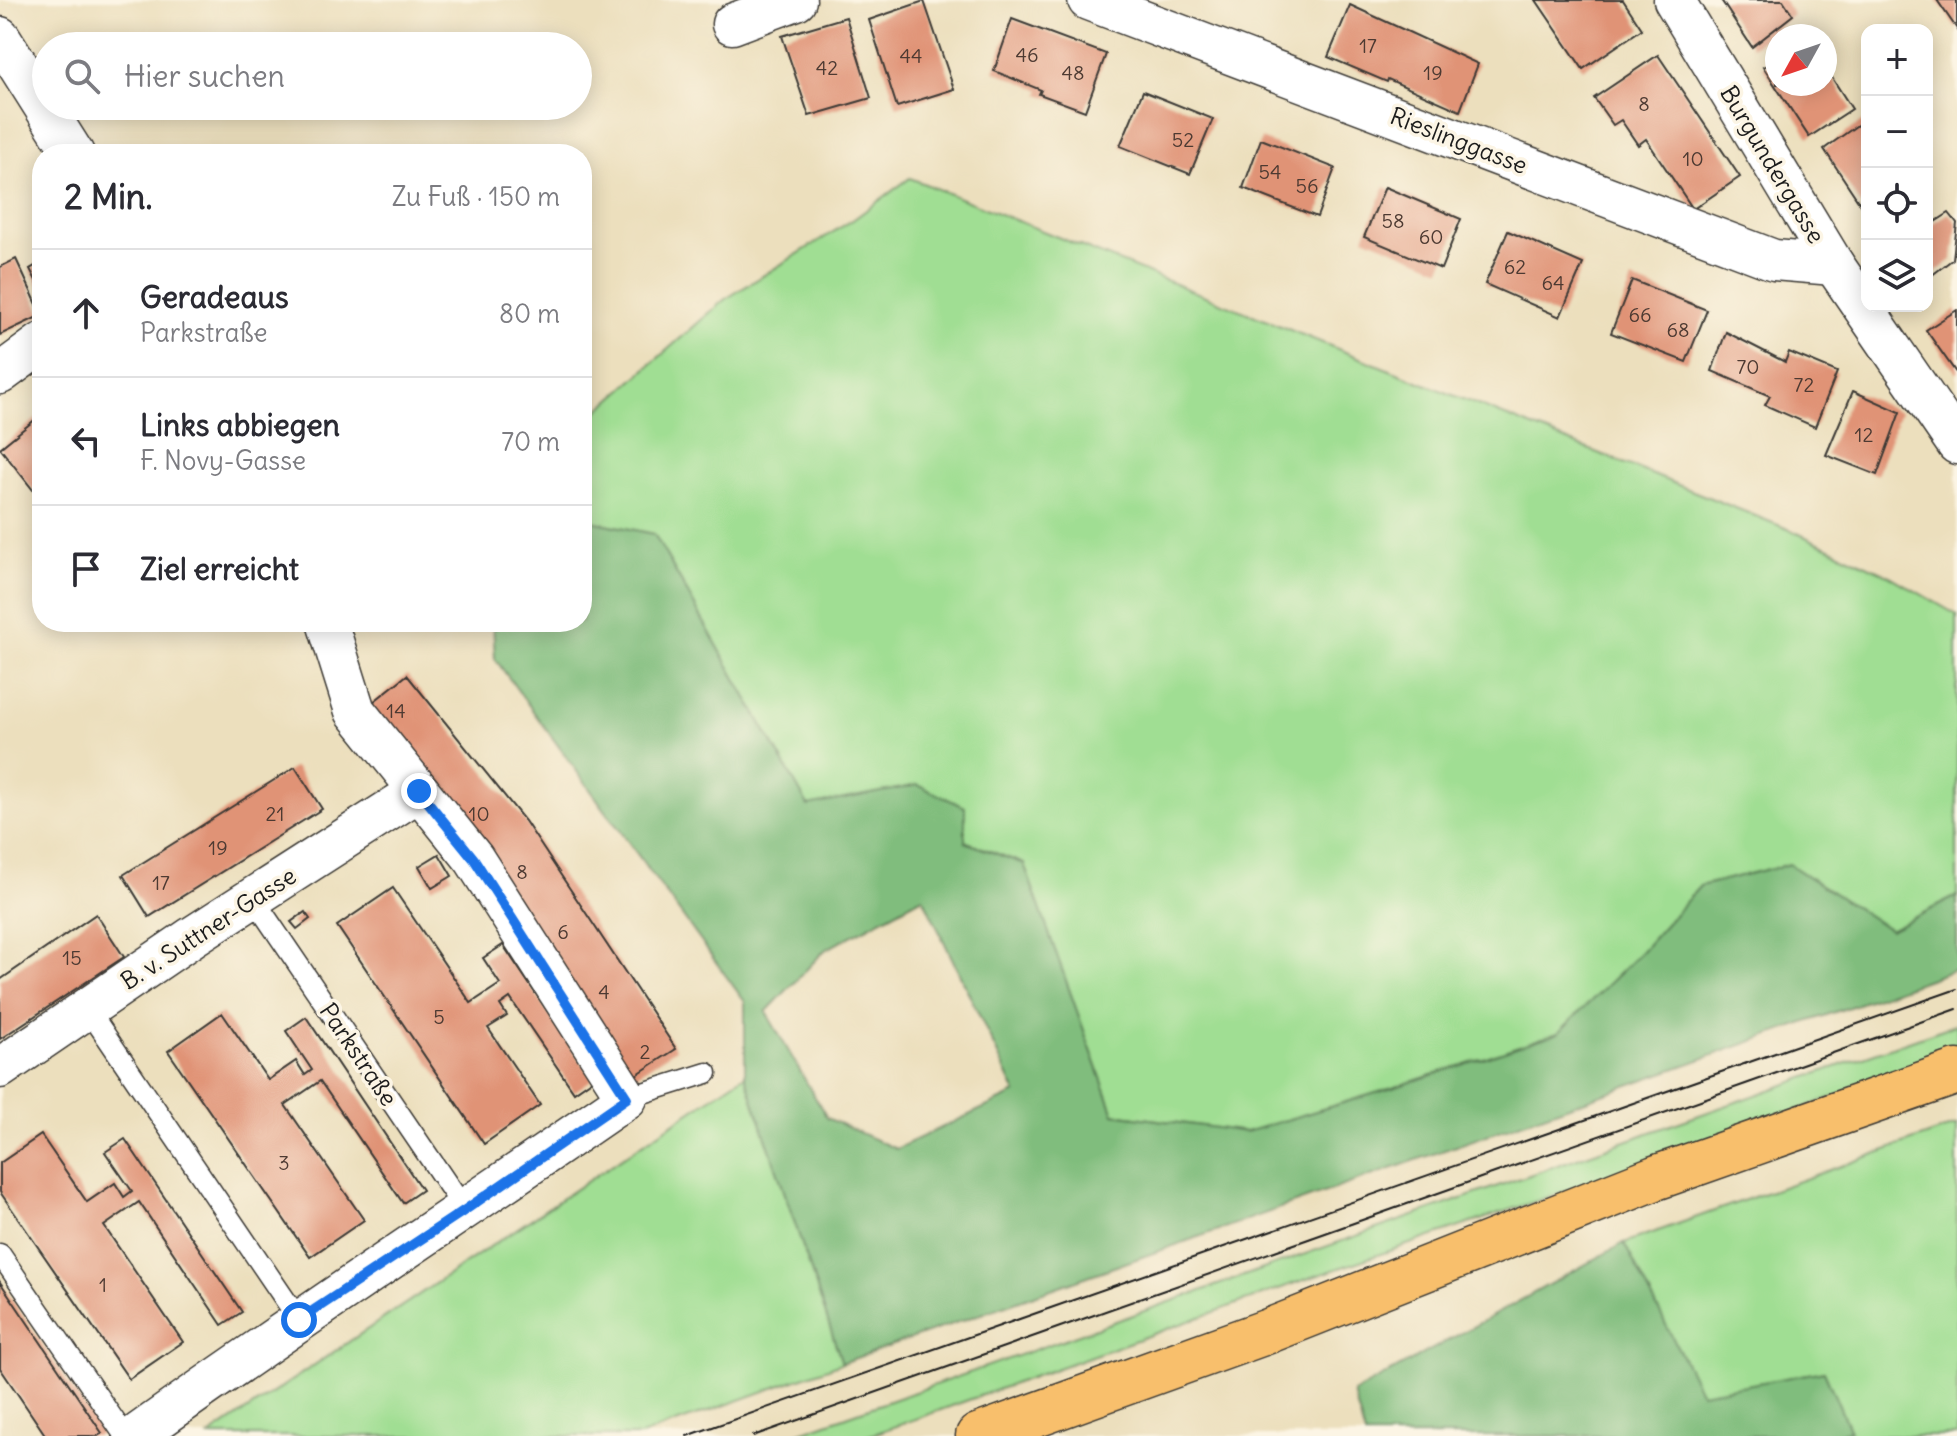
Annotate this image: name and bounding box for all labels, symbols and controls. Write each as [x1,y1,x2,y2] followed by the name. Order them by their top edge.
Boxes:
[1765,24,1837,96] north arrow
[1861,24,1933,312] map controls
[1861,24,1933,96] button: +
[32,32,592,120] search box
[1359,33,1377,58] house number: 17
[1015,42,1039,67] house number: 46
[899,43,923,68] house number: 44
[60,54,104,98] icon: search
[816,55,838,80] house number: 42
[124,57,285,95] text: Hier suchen
[1061,60,1085,85] house number: 48
[1423,60,1443,85] house number: 19
[1714,80,1832,248] street label: Burgundergasse
[1638,91,1650,116] house number: 8
[1861,96,1933,168] button: −
[1386,100,1532,180] street label: Rieslinggasse
[1172,127,1194,152] house number: 52
[1682,146,1704,171] house number: 10
[1258,159,1282,184] house number: 54
[1861,168,1933,240] button: locate
[1295,173,1319,198] house number: 56
[64,175,153,218] text: 2 Min.
[392,180,560,213] text: Zu Fuß · 150 m
[1381,208,1405,233] house number: 58
[1419,224,1443,249] house number: 60
[1861,240,1933,312] button: layers
[1504,254,1526,279] house number: 62
[1541,270,1565,295] house number: 64
[140,278,289,316] text: Geradeaus
[64,291,108,335] icon: ahead
[499,297,560,330] text: 80 m
[1628,302,1652,327] house number: 66
[140,316,268,349] text: Parkstraße
[1666,317,1690,342] house number: 68
[1737,354,1759,379] house number: 70
[1794,372,1814,397] house number: 72
[140,406,340,444] text: Links abbiegen
[64,419,108,463] icon: left
[1855,422,1873,447] house number: 12
[501,425,560,458] text: 70 m
[140,444,306,477] text: F. Novy-Gasse
[64,547,108,591] icon: arrive
[140,550,299,588] text: Ziel erreicht
[386,698,406,723] house number: 14
[401,773,437,809] route end
[266,801,284,826] house number: 21
[468,801,490,826] house number: 10
[208,835,228,860] house number: 19
[516,859,528,884] house number: 8
[115,860,301,996] street label: B. v. Suttner-Gasse
[152,870,170,895] house number: 17
[557,919,569,944] house number: 6
[62,945,82,970] house number: 15
[598,979,610,1004] house number: 4
[314,997,404,1111] street label: Parkstraße
[433,1004,445,1029] house number: 5
[640,1039,651,1064] house number: 2
[278,1150,290,1175] house number: 3
[99,1272,107,1297] house number: 1
[281,1302,317,1338] route start

